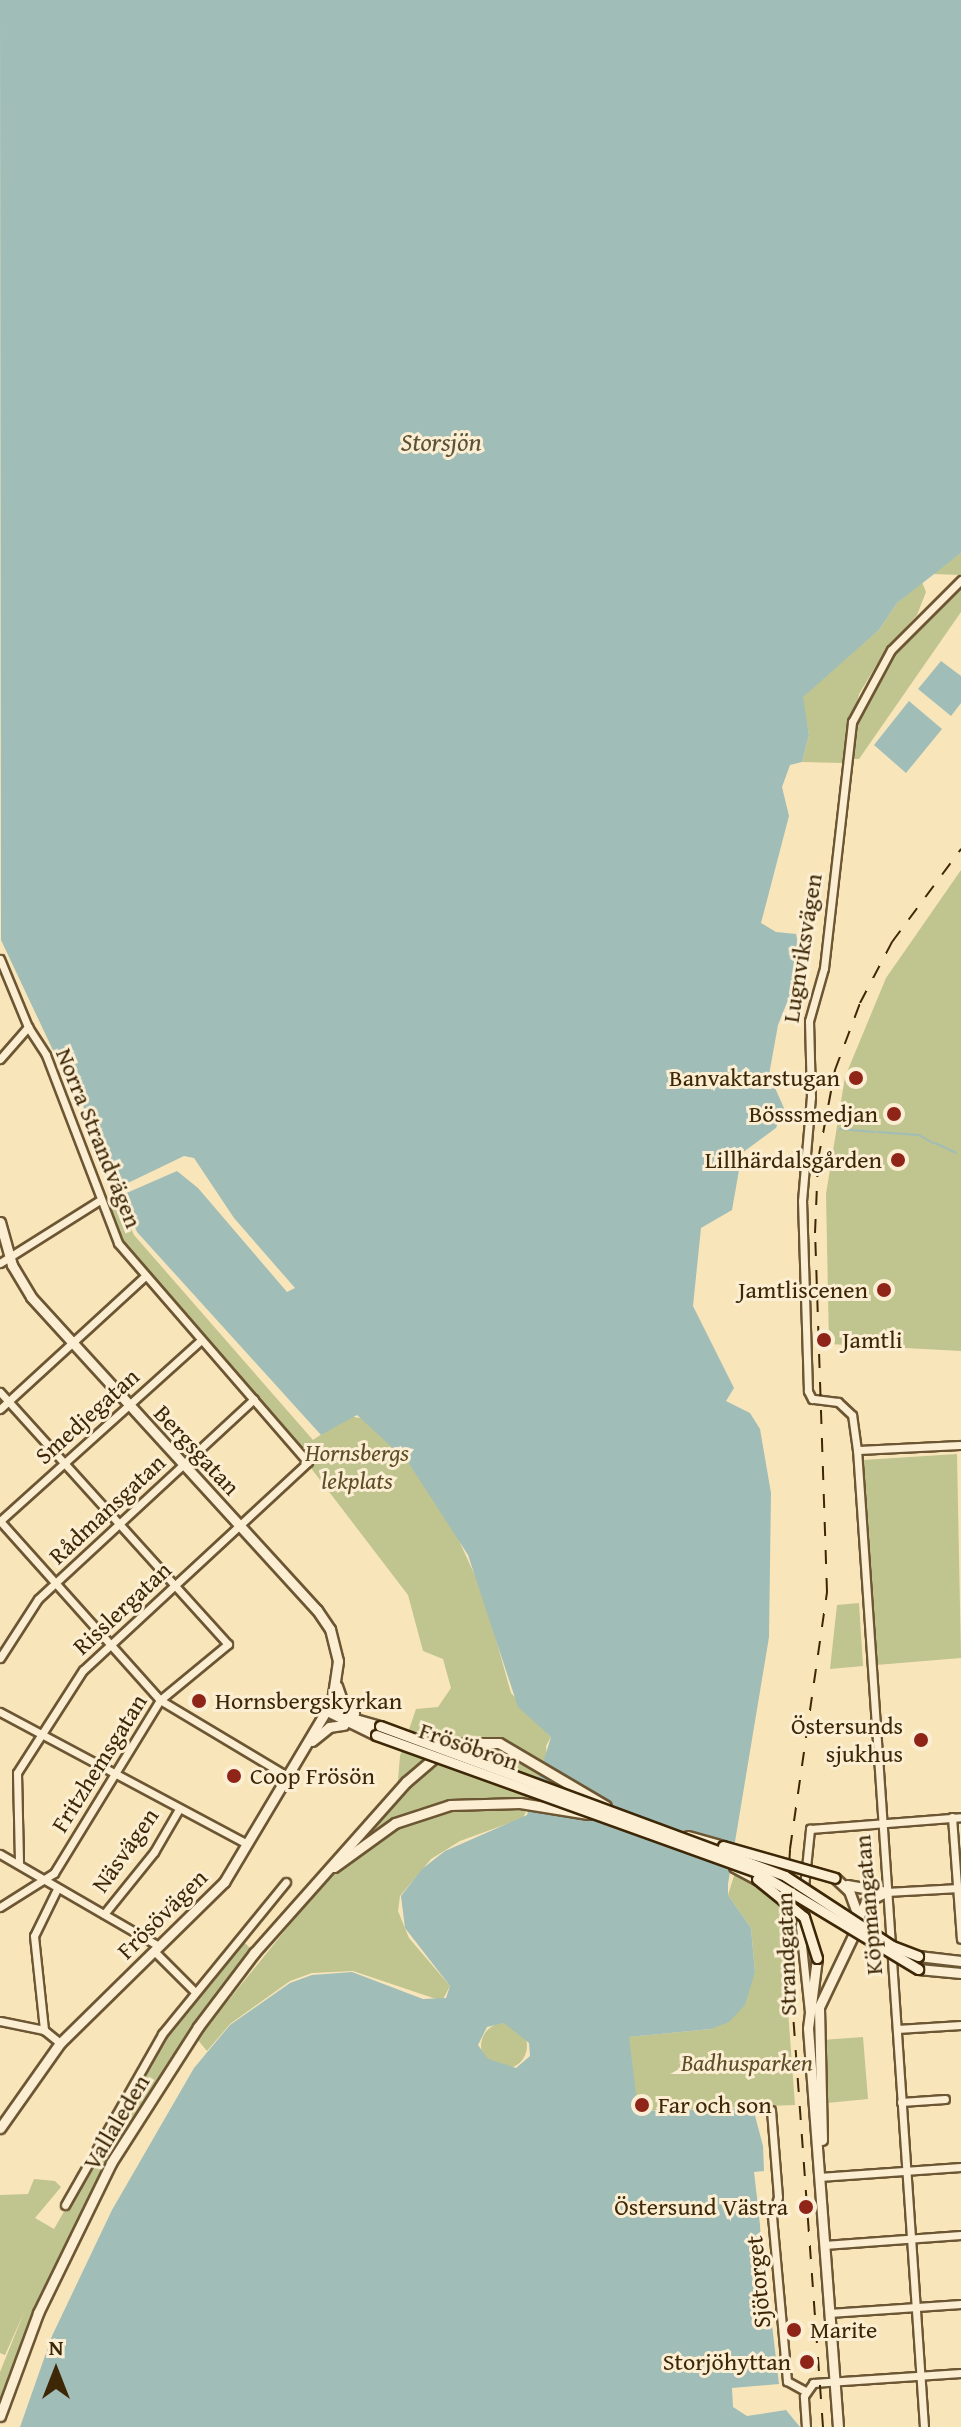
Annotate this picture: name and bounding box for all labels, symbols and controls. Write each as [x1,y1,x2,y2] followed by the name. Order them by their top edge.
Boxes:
[400,426,482,458] water label: Storsjön
[776,871,828,1025] street label: Lugnviksvägen
[50,1044,148,1232] street label: Norra Strandvägen
[669,1064,840,1092] place label: Banvaktarstugan
[847,1069,865,1087] marker: Banvaktarstugan
[749,1100,878,1128] place label: Bösssmedjan
[885,1105,903,1123] marker: Bösssmedjan
[705,1146,882,1174] place label: Lillhärdalsgården
[889,1151,907,1169] marker: Lillhärdalsgården
[738,1276,868,1304] place label: Jamtliscenen
[875,1281,893,1299] marker: Jamtliscenen
[842,1326,902,1354] place label: Jamtli
[813,1329,835,1351] marker: Jamtli
[29,1362,145,1470] street label: Smedjegatan
[148,1399,246,1501] street label: Bergsgatan
[305,1439,409,1495] park label: Hornsbergs lekplats
[43,1448,171,1570] street label: Rådmansgatan
[67,1555,177,1661] street label: Risslergatan
[215,1687,402,1715] place label: Hornsbergskyrkan
[45,1688,153,1838] street label: Fritzhemsgatan
[190,1692,208,1710] marker: Hornsbergskyrkan
[791,1712,903,1768] place label: Östersunds sjukhus
[415,1716,523,1776] street label: Frösöbron
[910,1729,932,1751] marker: Östersunds sjukhus
[250,1762,375,1790] place label: Coop Frösön
[225,1767,243,1785] marker: Coop Frösön
[86,1802,164,1898] street label: Näsvägen
[848,1834,888,1976] street label: Köpmangatan
[111,1863,213,1965] street label: Frösövägen
[769,1892,803,2016] street label: Strandgatan
[681,2049,813,2077] park label: Badhusparken
[76,2069,156,2175] street label: Vallaleden
[658,2091,772,2119] place label: Far och son
[633,2096,651,2114] marker: Far och son
[614,2193,788,2221] place label: Östersund Västra
[795,2196,817,2218] marker: Östersund Västra
[740,2235,776,2329] street label: Sjötorget
[810,2316,877,2344] place label: Marite
[785,2321,803,2339] marker: Marite
[16,2331,96,2411] north arrow
[49,2331,63,2363] text: N
[663,2348,791,2376] place label: Storjöhyttan
[798,2353,816,2371] marker: Storjöhyttan

